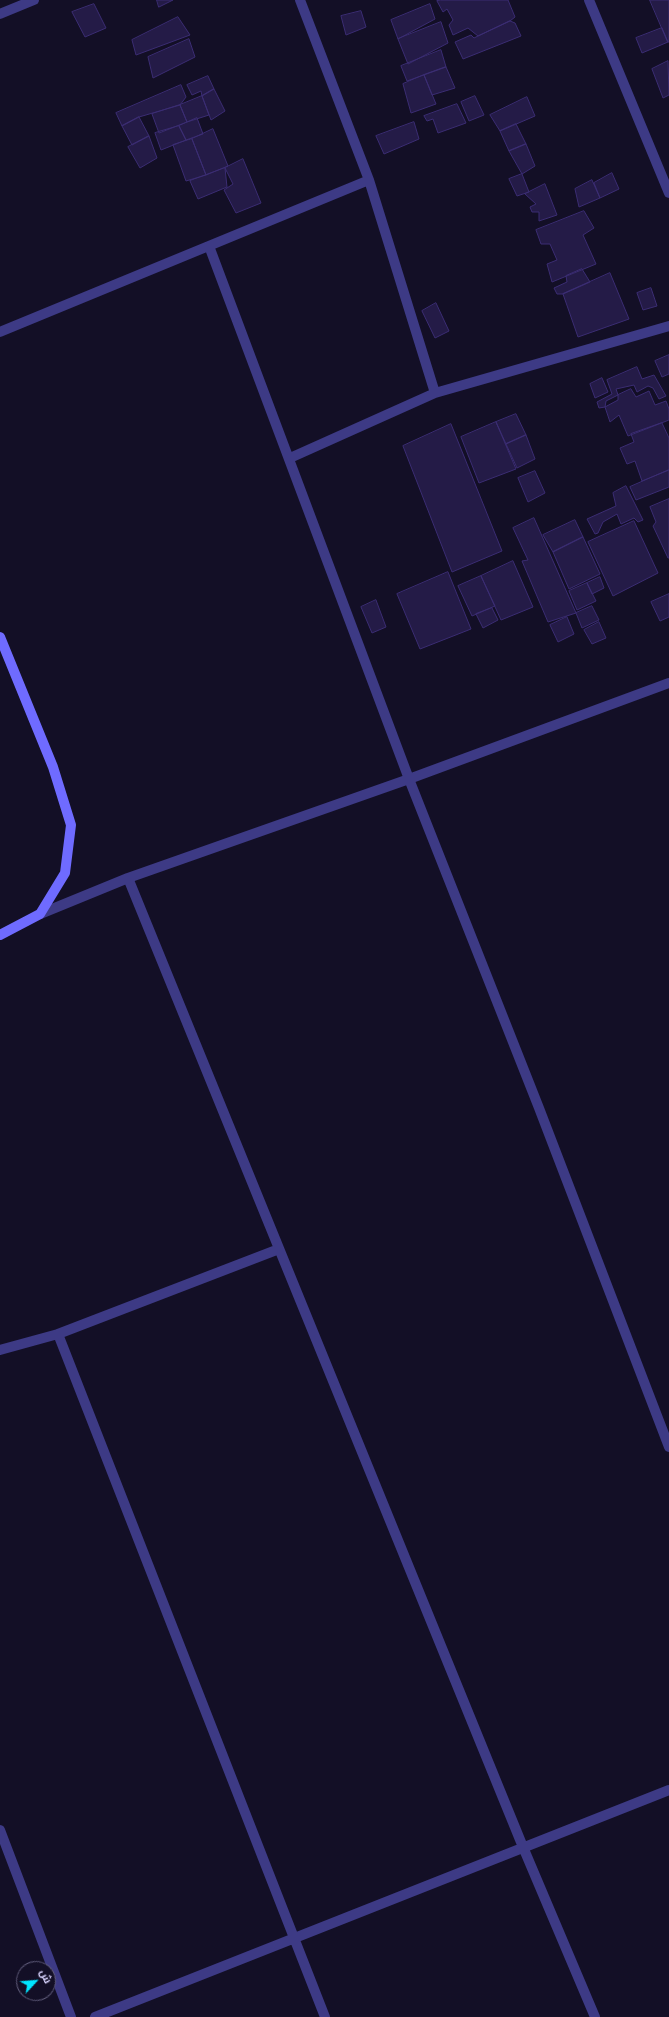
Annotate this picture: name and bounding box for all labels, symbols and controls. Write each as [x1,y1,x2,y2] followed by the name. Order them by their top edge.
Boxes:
[16,1961,56,2001] north arrow
[36,1966,56,1986] text: ش

